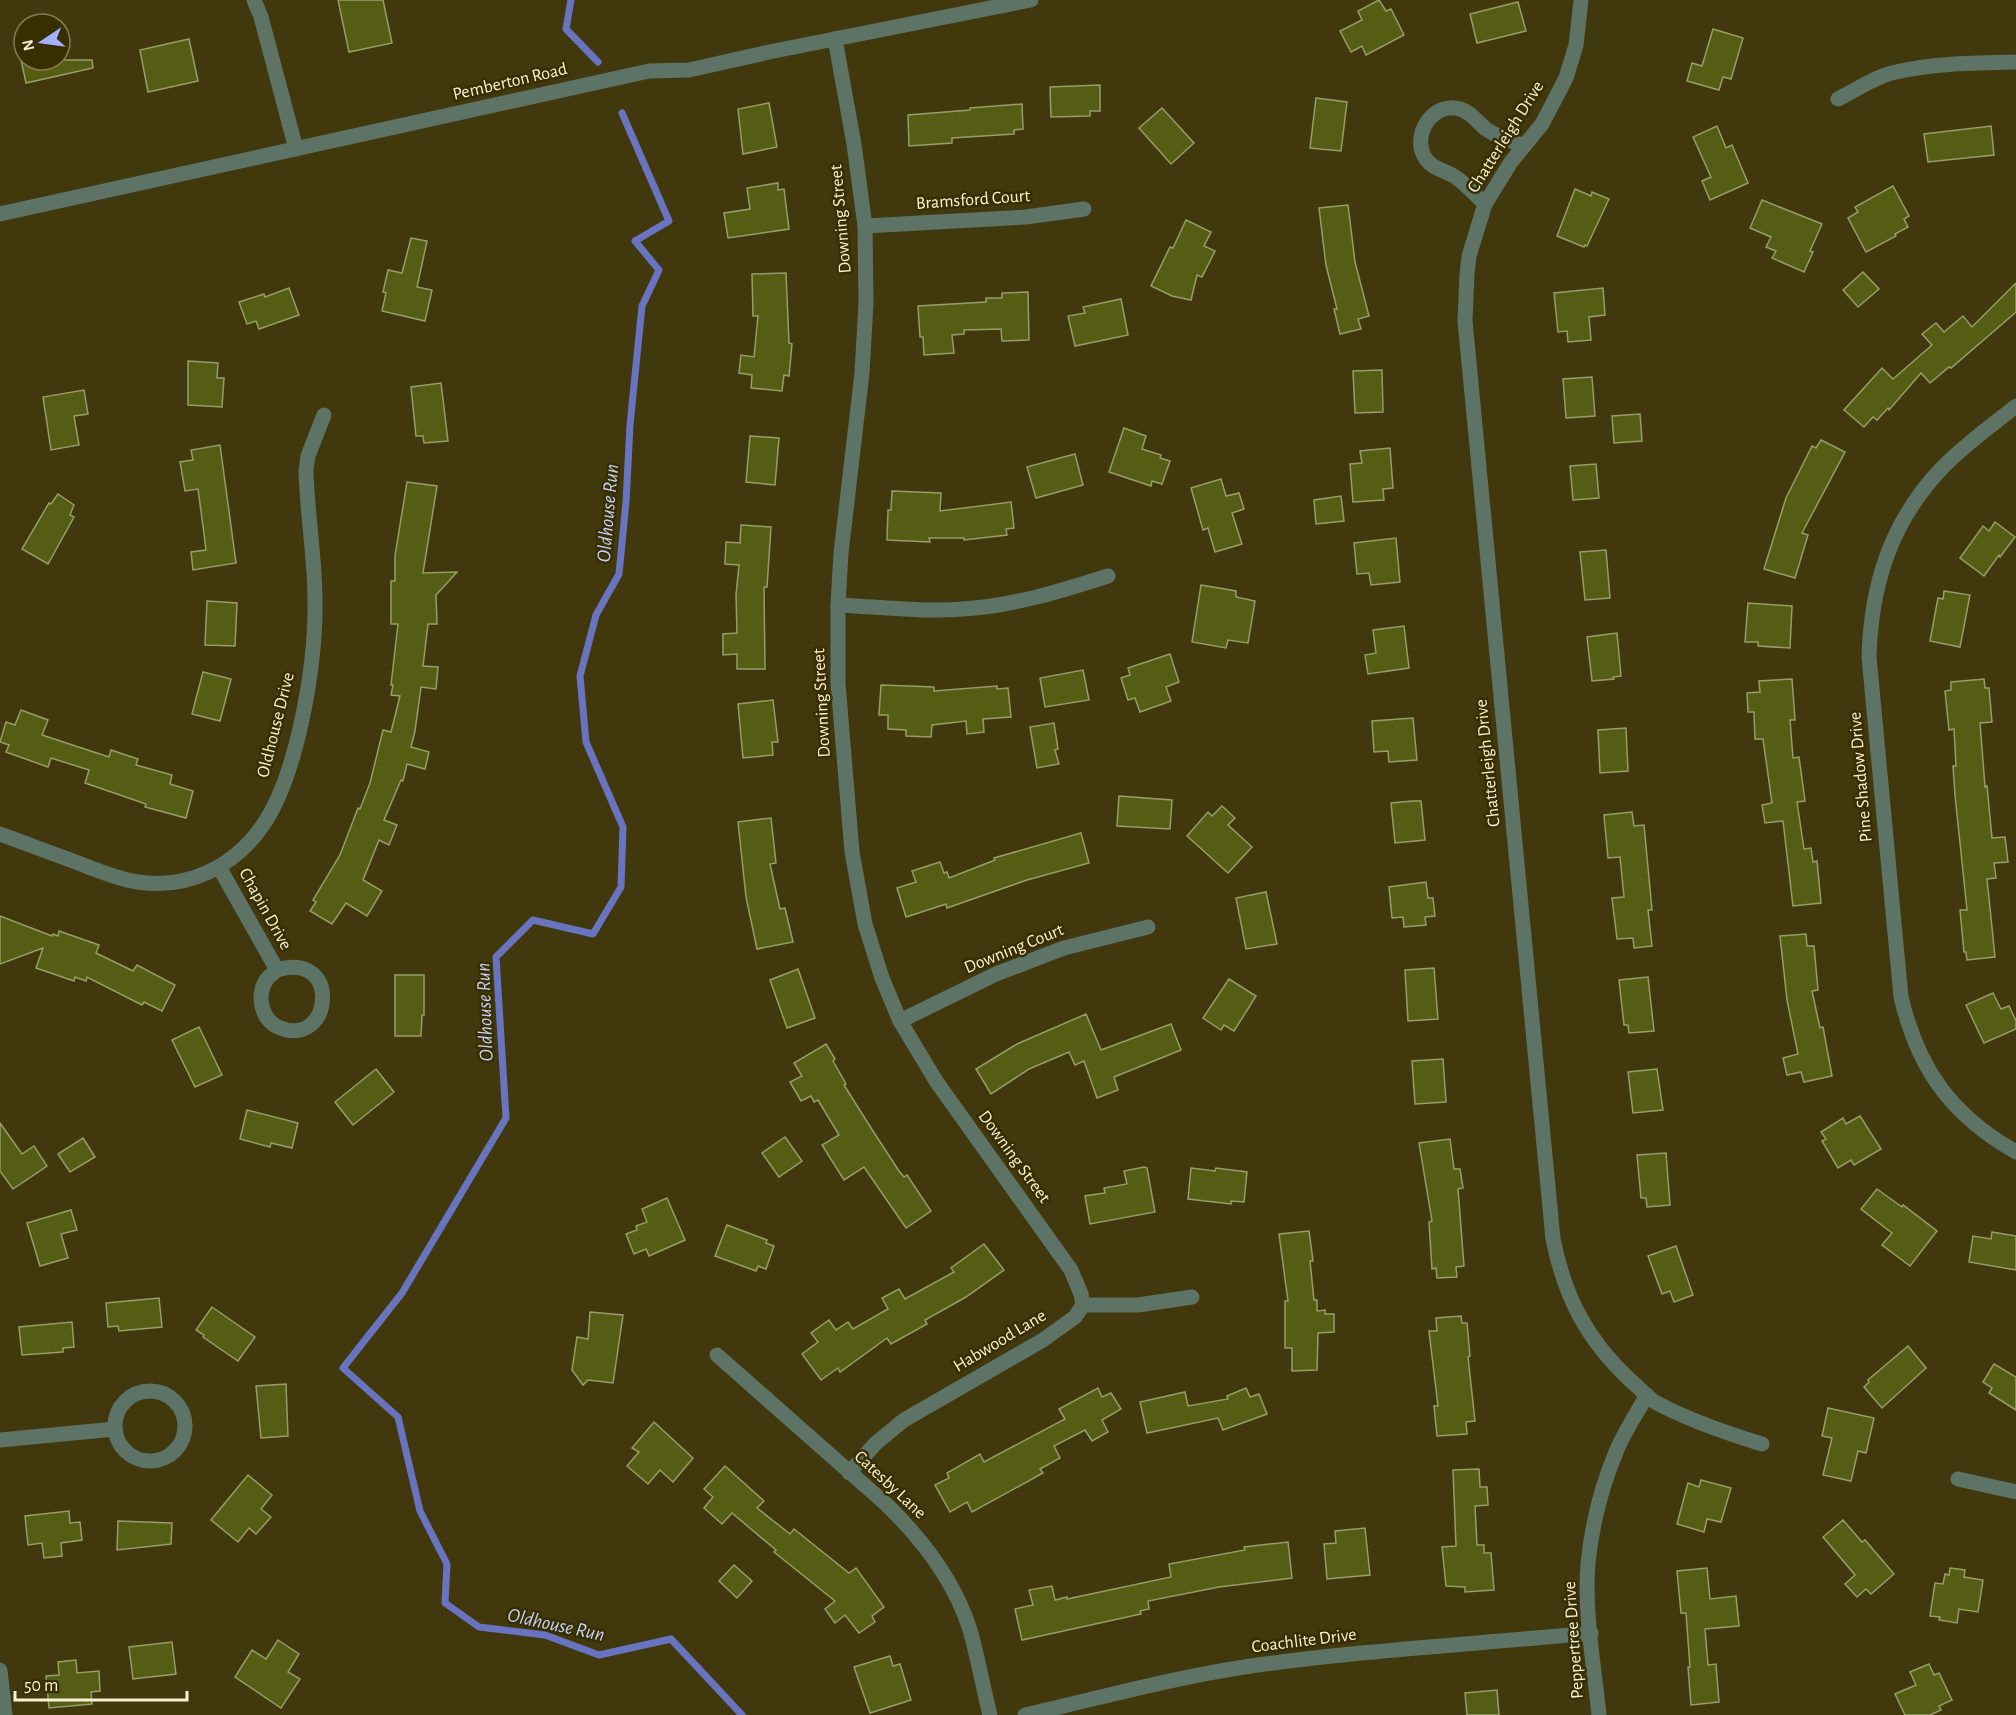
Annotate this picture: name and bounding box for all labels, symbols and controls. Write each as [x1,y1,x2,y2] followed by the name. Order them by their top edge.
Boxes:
[12,12,72,72] north arrow
[19,38,37,52] text: N
[451,60,569,104] street label: Pemberton Road
[1464,78,1548,196] street label: Chatterleigh Drive
[827,163,855,274] street label: Downing Street
[915,187,1031,213] street label: Bramsford Court
[594,463,622,563] water label: Oldhouse Run
[810,648,834,758] street label: Downing Street
[254,670,298,780] street label: Oldhouse Drive
[1472,698,1504,828] street label: Chatterleigh Drive
[1846,711,1876,843] street label: Pine Shadow Drive
[235,865,295,953] street label: Chapin Drive
[962,921,1066,977] street label: Downing Court
[473,962,497,1062] water label: Oldhouse Run
[975,1107,1054,1207] street label: Downing Street
[951,1306,1049,1376] street label: Habwood Lane
[851,1447,929,1523] street label: Catesby Lane
[1561,1581,1587,1699] street label: Peppertree Drive
[506,1605,606,1645] water label: Oldhouse Run
[1251,1626,1357,1656] street label: Coachlite Drive
[15,1664,188,1702] scale bar
[24,1677,58,1695] text: 50 m

